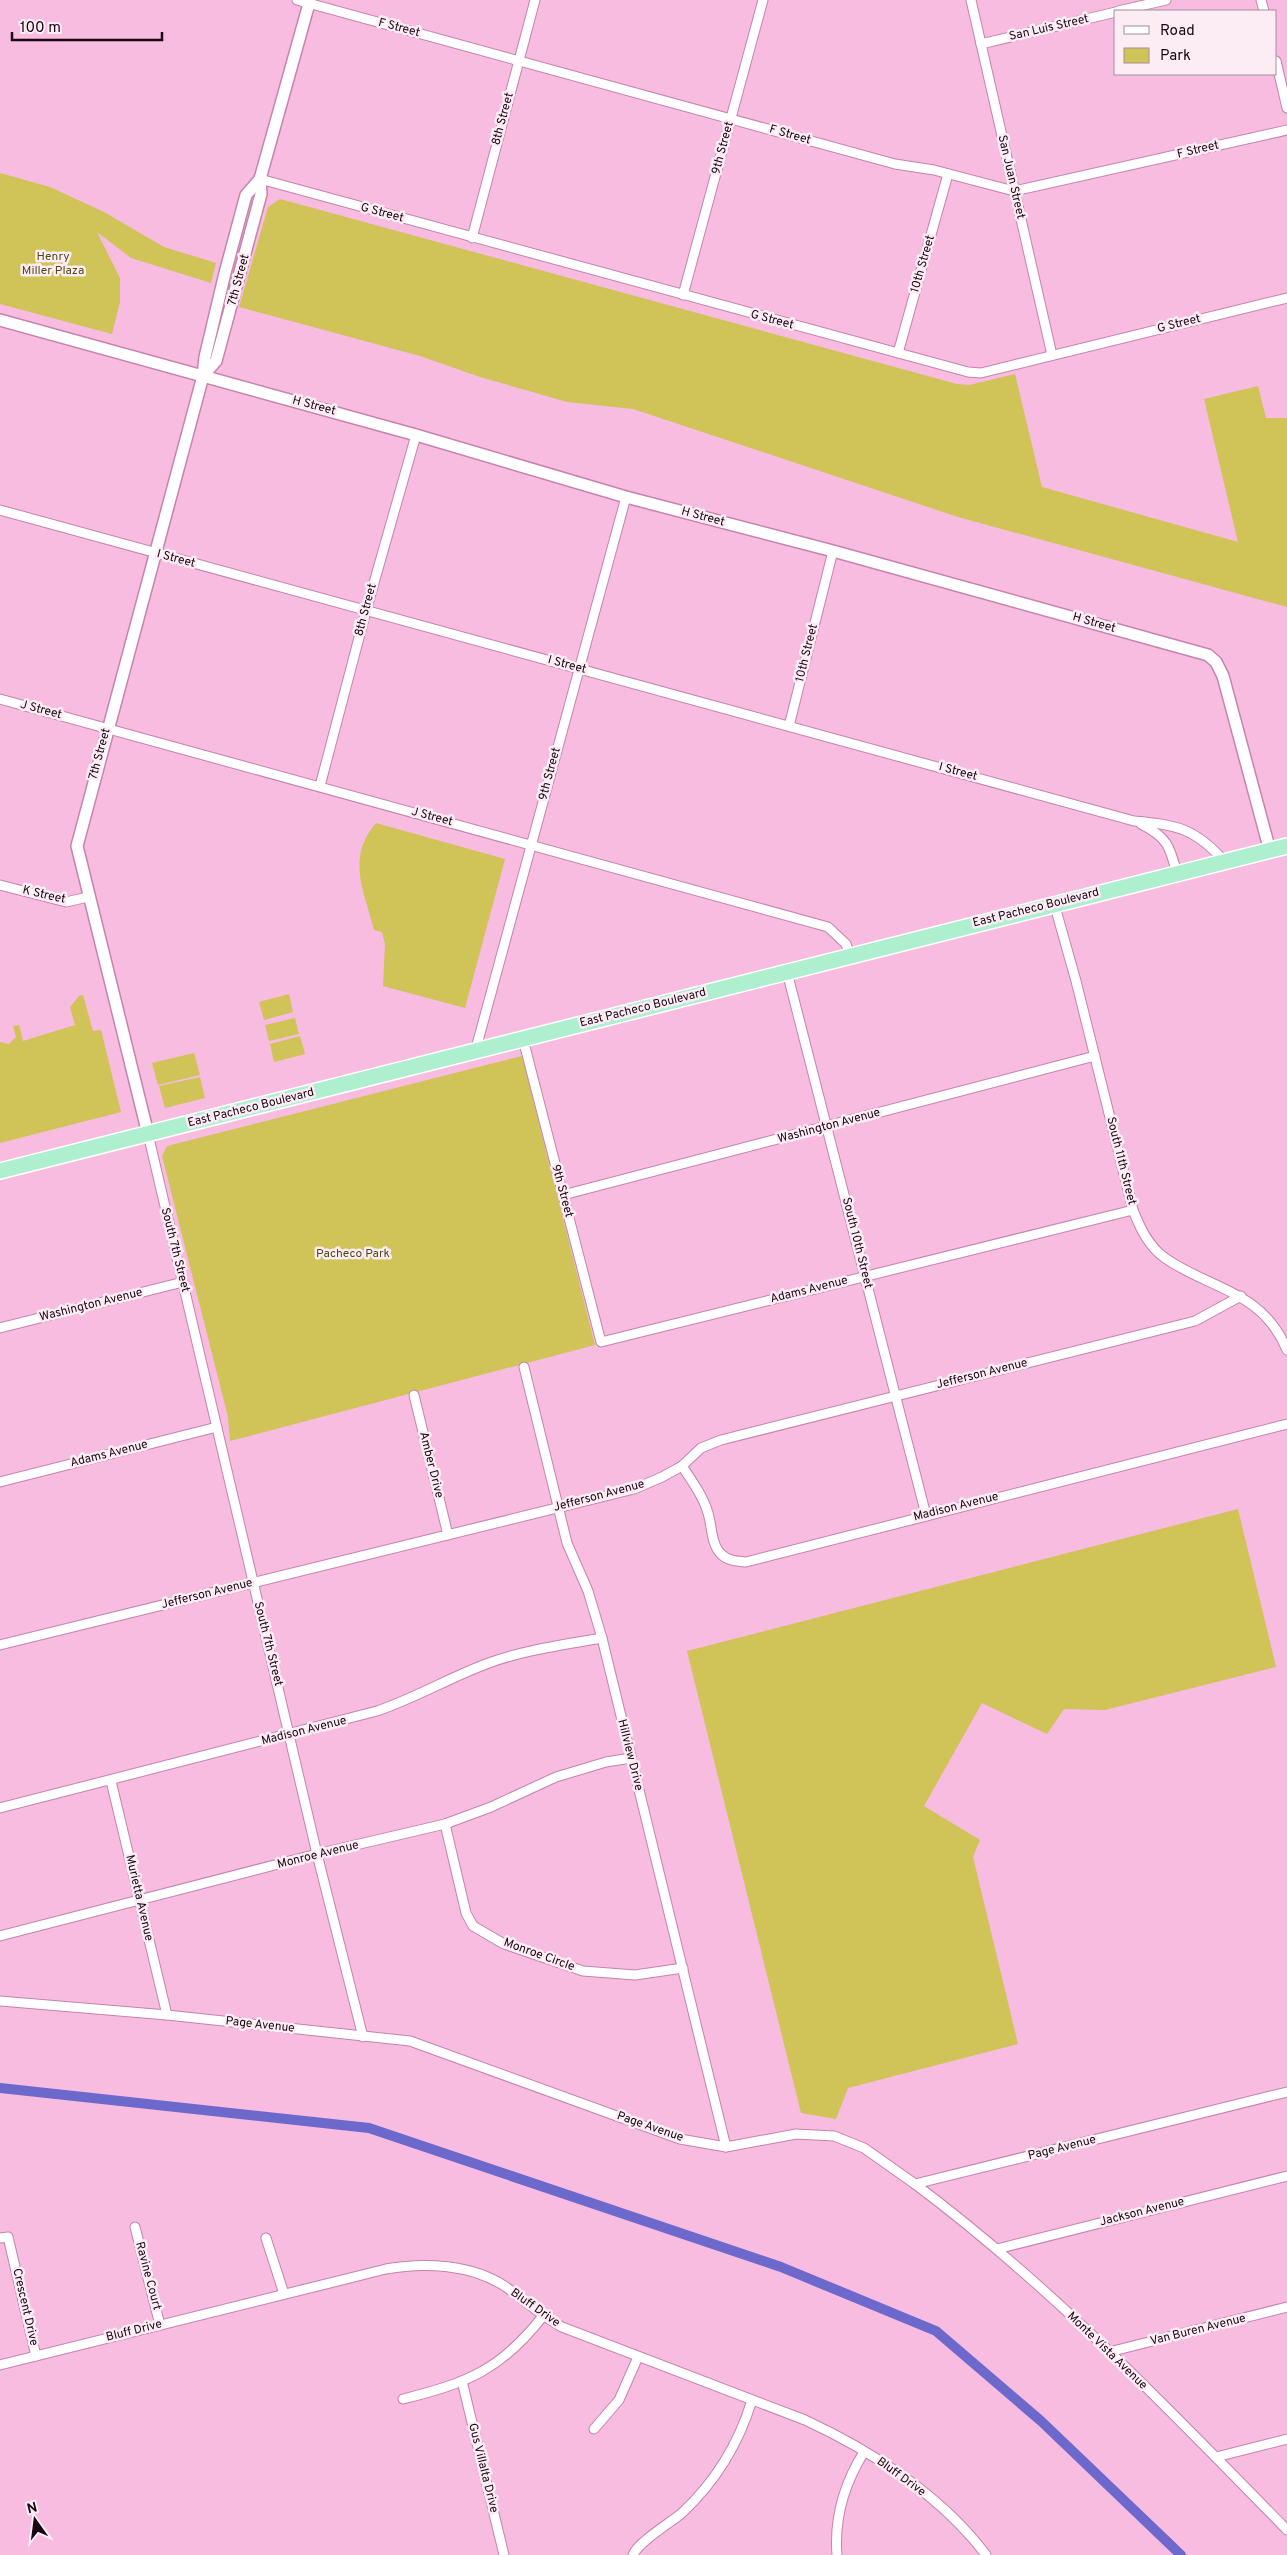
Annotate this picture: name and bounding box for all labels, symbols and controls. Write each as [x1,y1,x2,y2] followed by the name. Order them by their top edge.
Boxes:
[12,10,162,42] scale bar
[1114,10,1277,75] legend
[1008,11,1090,45] street label: San Luis Street
[376,15,422,41] street label: F Street
[20,19,61,38] text: 100 m
[1160,22,1195,41] text: Road
[1160,47,1191,66] text: Park
[488,91,518,147] street label: 8th Street
[708,120,738,176] street label: 9th Street
[767,121,813,149] street label: F Street
[994,133,1028,221] street label: San Juan Street
[1175,137,1221,163] street label: F Street
[359,200,405,226] street label: G Street
[907,233,939,295] street label: 10th Street
[22,249,84,279] park label: Henry Miller Plaza
[224,252,254,308] street label: 7th Street
[749,307,795,333] street label: G Street
[1156,311,1202,337] street label: G Street
[291,393,337,419] street label: H Street
[680,504,726,530] street label: H Street
[155,546,197,572] street label: I Street
[351,582,381,638] street label: 8th Street
[1071,609,1117,637] street label: H Street
[792,622,822,684] street label: 10th Street
[546,652,588,678] street label: I Street
[18,697,64,723] street label: J Street
[85,726,115,782] street label: 7th Street
[535,746,565,802] street label: 9th Street
[937,759,979,785] street label: I Street
[409,804,455,830] street label: J Street
[21,882,67,908] street label: K Street
[971,885,1101,931] street label: East Pacheco Boulevard
[578,985,708,1031] street label: East Pacheco Boulevard
[186,1085,316,1131] street label: East Pacheco Boulevard
[776,1105,882,1147] street label: Washington Avenue
[1102,1115,1140,1207] street label: South 11th Street
[547,1163,577,1219] street label: 9th Street
[838,1196,876,1290] street label: South 10th Street
[157,1206,193,1294] street label: South 7th Street
[316,1246,390,1262] park label: Pacheco Park
[768,1273,850,1307] street label: Adams Avenue
[38,1284,144,1326] street label: Washington Avenue
[935,1355,1029,1393] street label: Jefferson Avenue
[415,1430,447,1500] street label: Amber Drive
[68,1437,150,1471] street label: Adams Avenue
[552,1476,646,1516] street label: Jefferson Avenue
[912,1489,1000,1525] street label: Madison Avenue
[160,1575,254,1613] street label: Jefferson Avenue
[250,1600,286,1688] street label: South 7th Street
[260,1713,348,1749] street label: Madison Avenue
[613,1718,647,1792] street label: Hillview Drive
[276,1837,360,1873] street label: Monroe Avenue
[121,1853,157,1943] street label: Murietta Avenue
[501,1935,577,1975] street label: Monroe Circle
[225,2013,295,2037] street label: Page Avenue
[615,2108,685,2146] street label: Page Avenue
[1026,2132,1098,2164] street label: Page Avenue
[1098,2194,1186,2230] street label: Jackson Avenue
[131,2240,165,2312] street label: Ravine Court
[8,2267,42,2347] street label: Crescent Drive
[507,2285,563,2331] street label: Bluff Drive
[1063,2309,1151,2393] street label: Monte Vista Avenue
[1149,2310,1247,2350] street label: Van Buren Avenue
[104,2316,164,2346] street label: Bluff Drive
[464,2422,502,2514] street label: Gus Villalta Drive
[873,2454,929,2500] street label: Bluff Drive
[10,2495,60,2545] north arrow
[25,2499,39,2518] text: N

